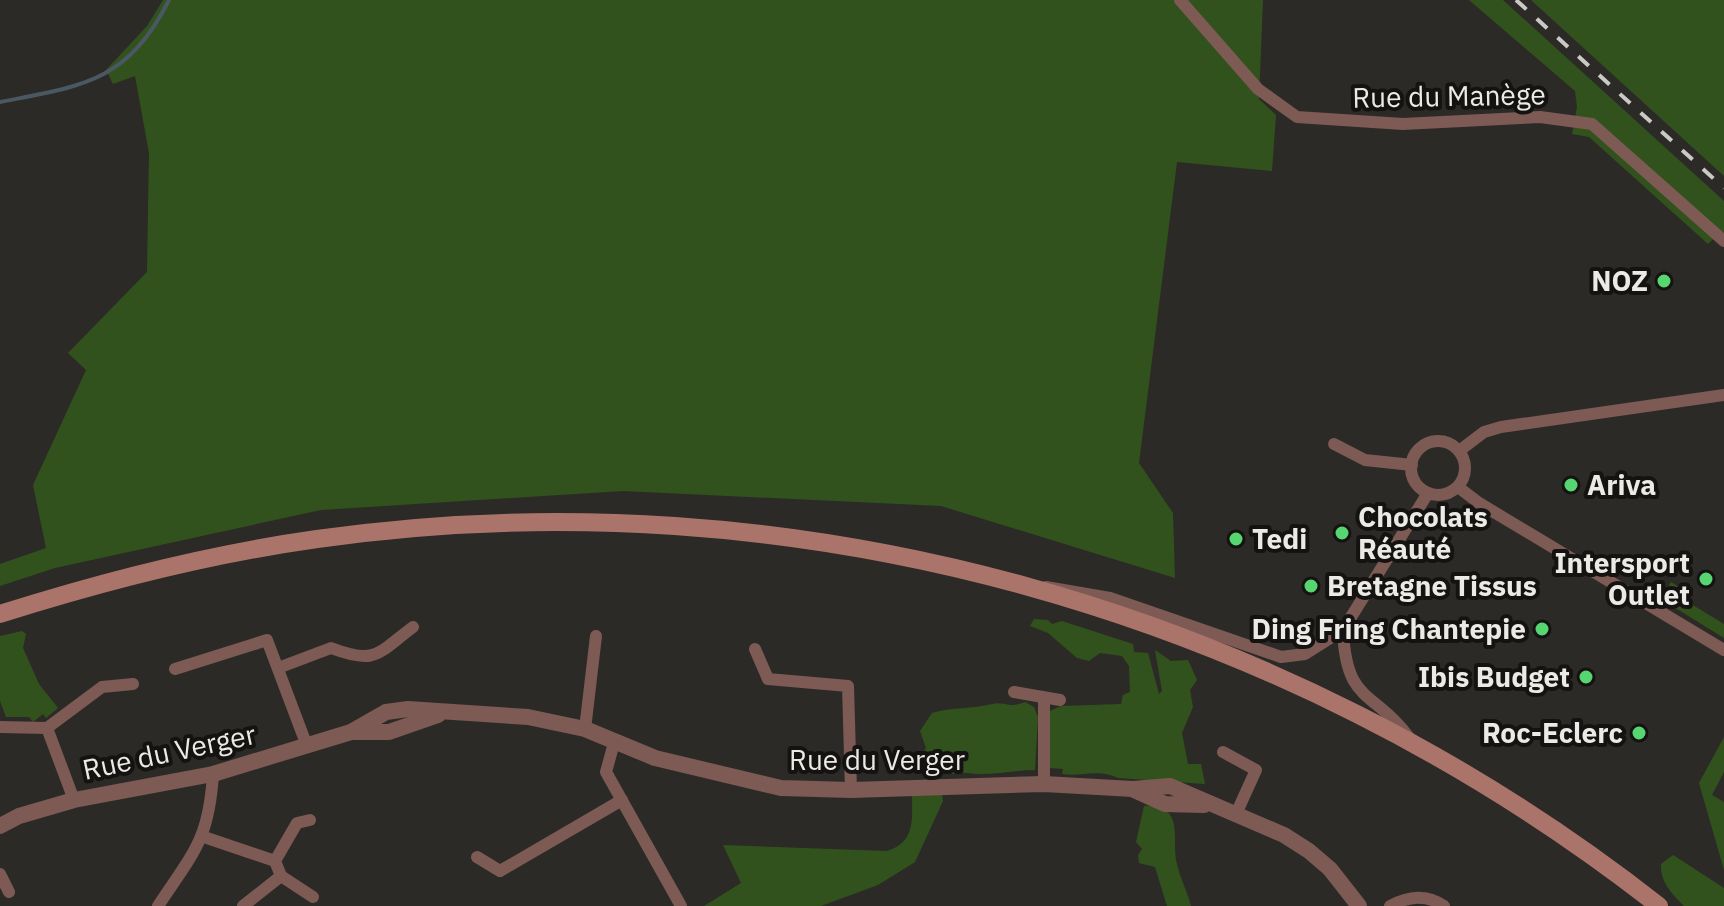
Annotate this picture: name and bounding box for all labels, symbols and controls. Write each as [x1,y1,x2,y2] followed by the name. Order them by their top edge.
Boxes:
[1352,75,1546,116] street label: Rue du Manège
[1591,262,1648,299] place label: NOZ
[1655,272,1673,290] marker: NOZ
[1587,466,1656,503] place label: Ariva
[1562,476,1580,494] marker: Ariva
[1358,498,1488,567] place label: Chocolats Réauté
[1252,520,1307,557] place label: Tedi
[1333,524,1351,542] marker: Chocolats Réauté
[1227,530,1245,548] marker: Tedi
[1554,544,1690,613] place label: Intersport Outlet
[1327,567,1537,604] place label: Bretagne Tissus
[1697,570,1715,588] marker: Intersport Outlet
[1302,577,1320,595] marker: Bretagne Tissus
[1251,610,1526,647] place label: Ding Fring Chantepie
[1533,620,1551,638] marker: Ding Fring Chantepie
[1418,658,1570,695] place label: Ibis Budget
[1577,668,1595,686] marker: Ibis Budget
[1482,714,1623,751] place label: Roc-Eclerc
[79,715,259,788] street label: Rue du Verger
[1630,724,1648,742] marker: Roc-Eclerc
[789,741,965,778] street label: Rue du Verger

